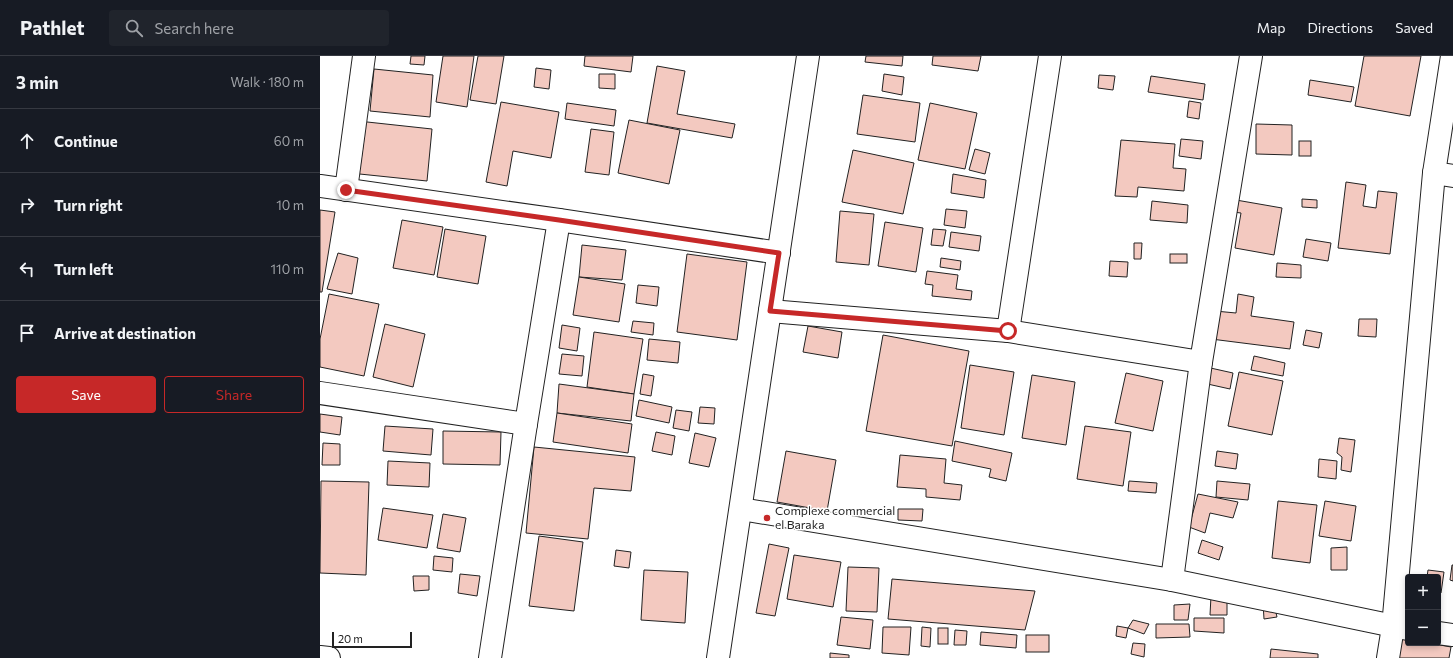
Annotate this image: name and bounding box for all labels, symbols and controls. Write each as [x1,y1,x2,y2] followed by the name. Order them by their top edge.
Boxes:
[109,10,389,46] search box
[20,16,85,39] text: Pathlet
[123,17,145,39] icon: search
[155,19,234,37] text: Search here
[1257,19,1286,36] text: Map
[1308,19,1373,36] text: Directions
[1395,19,1433,36] text: Saved
[16,72,59,93] text: 3 min
[230,74,304,90] text: Walk · 180 m
[16,130,38,152] icon: ahead
[54,132,118,150] text: Continue
[274,133,304,149] text: 60 m
[337,181,355,199] route end
[16,194,38,216] icon: right
[54,196,123,214] text: Turn right
[276,197,304,213] text: 10 m
[16,258,38,280] icon: left
[54,260,113,278] text: Turn left
[271,261,304,277] text: 110 m
[16,322,38,344] icon: arrive
[999,322,1017,340] route start
[54,324,196,342] text: Arrive at destination
[16,376,156,413] button: Save
[164,376,304,413] button: Share
[775,503,895,531] place label: Complexe commercial el Baraka
[762,513,772,523] marker: Complexe commercial el Baraka
[1405,574,1441,646] map controls
[1405,574,1441,610] button: +
[1405,610,1441,646] button: −
[332,630,412,649] scale bar
[338,632,363,645] text: 20 m

